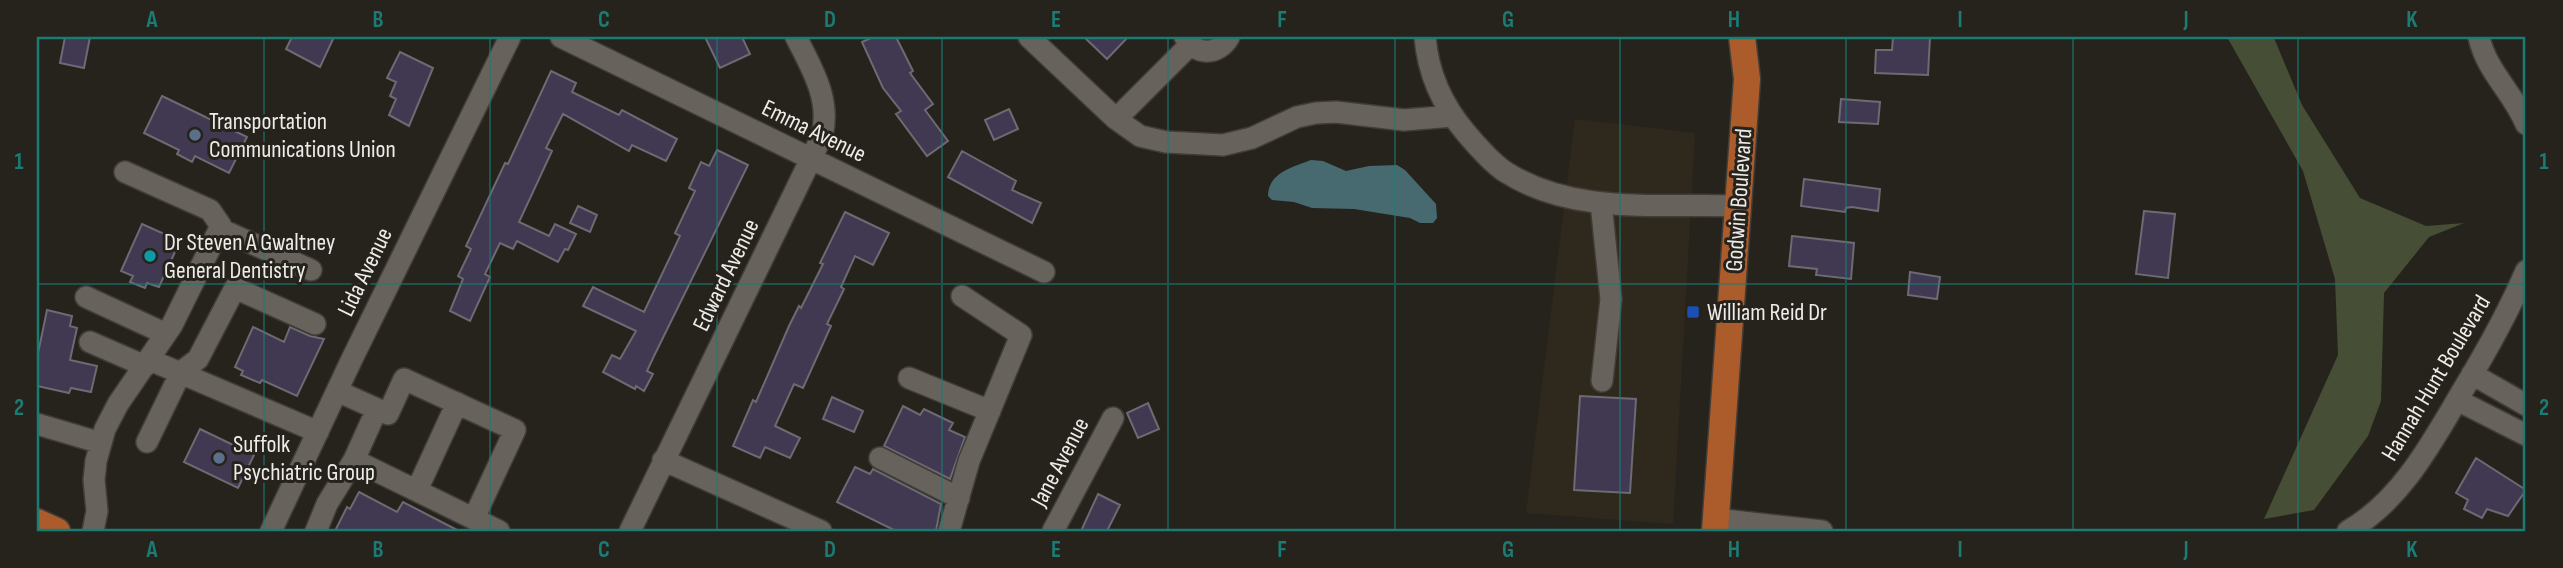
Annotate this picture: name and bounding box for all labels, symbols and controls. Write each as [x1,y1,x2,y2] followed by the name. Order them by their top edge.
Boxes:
[146,6,159,34] text: A
[373,6,384,34] text: B
[598,6,610,34] text: C
[824,6,836,34] text: D
[1051,6,1061,34] text: E
[1277,6,1287,34] text: F
[1502,6,1514,34] text: G
[1728,6,1740,34] text: H
[1957,6,1963,34] text: I
[2182,6,2189,34] text: J
[2406,6,2418,34] text: K
[757,93,871,169] street label: Emma Avenue
[209,107,396,164] place label: Transportation Communications Union
[187,127,203,143] marker: Transportation Communications Union
[1720,128,1758,272] street label: Godwin Boulevard
[14,148,24,176] text: 1
[2539,148,2549,176] text: 1
[686,214,766,336] street label: Edward Avenue
[331,223,399,321] street label: Lida Avenue
[164,228,335,285] place label: Dr Steven A Gwaltney General Dentistry
[142,248,158,264] marker: Dr Steven A Gwaltney General Dentistry
[2375,290,2497,466] street label: Hannah Hunt Boulevard
[1707,298,1827,327] place label: William Reid Dr
[1685,304,1701,320] marker: William Reid Dr
[14,394,24,422] text: 2
[2539,394,2549,422] text: 2
[1024,413,1095,512] street label: Jane Avenue
[233,430,375,487] place label: Suffolk Psychiatric Group
[211,450,227,466] marker: Suffolk Psychiatric Group
[146,536,159,564] text: A
[373,536,384,564] text: B
[598,536,610,564] text: C
[824,536,836,564] text: D
[1051,536,1061,564] text: E
[1277,536,1287,564] text: F
[1502,536,1514,564] text: G
[1728,536,1740,564] text: H
[1957,536,1963,564] text: I
[2182,536,2189,564] text: J
[2406,536,2418,564] text: K

